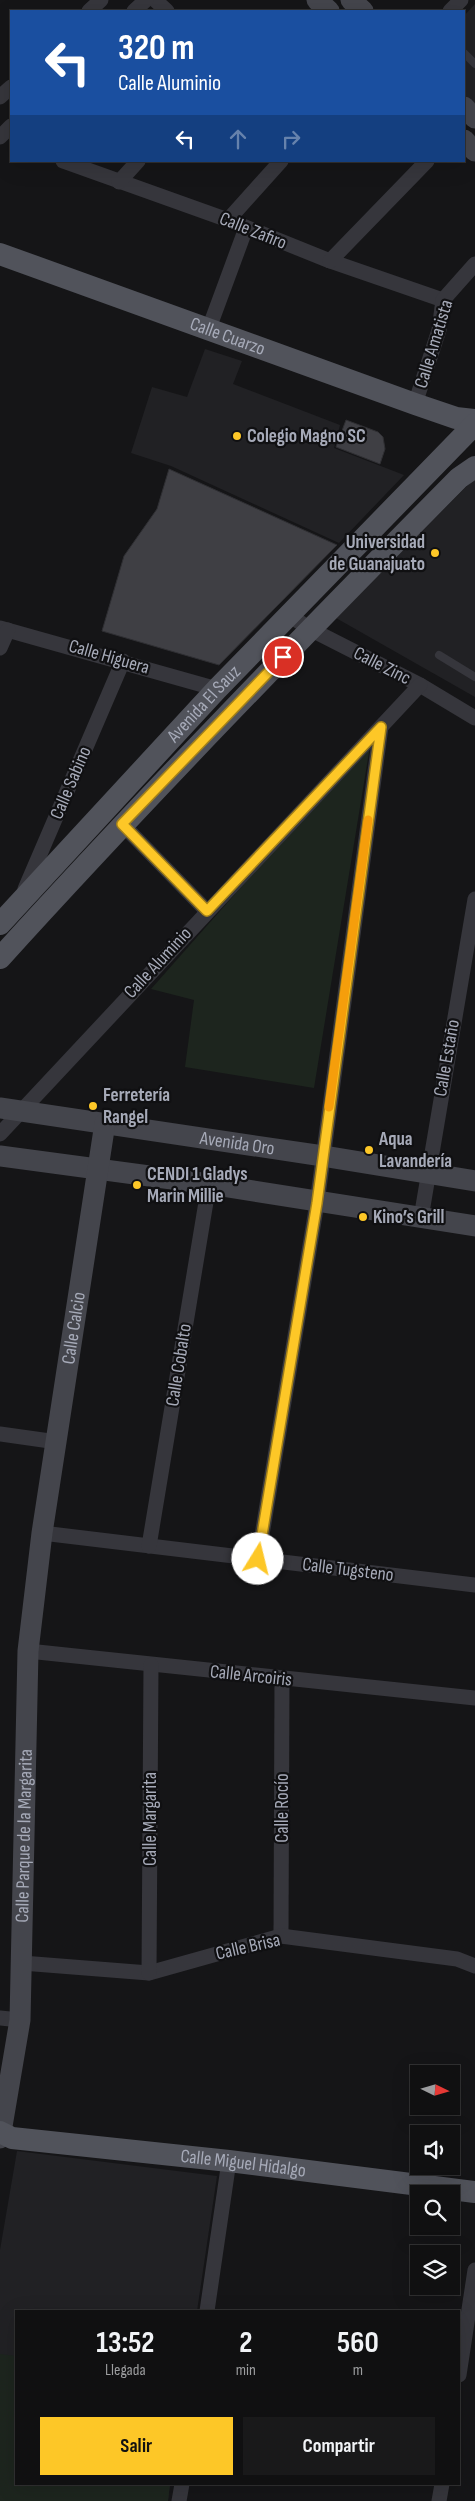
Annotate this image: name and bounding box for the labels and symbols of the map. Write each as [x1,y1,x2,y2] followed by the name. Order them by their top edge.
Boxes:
[216,207,290,255] street label: Calle Zafiro
[410,297,458,391] street label: Calle Amatista
[187,312,268,360] street label: Calle Cuarzo
[247,425,366,448] place label: Colegio Magno SC
[231,430,243,442] marker: Colegio Magno SC
[329,531,425,576] place label: Universidad de Guanajuato
[429,547,441,559] marker: Universidad de Guanajuato
[66,635,152,679] street label: Calle Higuera
[262,636,304,678] pin
[350,642,414,690] street label: Calle Zinc
[161,660,245,748] street label: Avenida El Sauz
[45,743,97,823] street label: Calle Sabino
[119,923,197,1003] street label: Calle Aluminio
[429,1018,465,1098] street label: Calle Estaño
[103,1084,170,1129] place label: Ferretería Rangel
[87,1100,99,1112] marker: Ferretería Rangel
[198,1126,276,1160] street label: Avenida Oro
[378,1128,452,1173] place label: Aqua Lavandería
[363,1144,375,1156] marker: Aqua Lavandería
[147,1163,248,1208] place label: CENDI 1 Gladys Marin Millie
[131,1179,143,1191] marker: CENDI 1 Gladys Marin Millie
[373,1206,444,1229] place label: Kino’s Grill
[357,1211,369,1223] marker: Kino’s Grill
[57,1290,90,1366] street label: Calle Calcio
[161,1322,197,1408] street label: Calle Cobalto
[231,1532,283,1584] position arrow
[301,1553,395,1587] street label: Calle Tugsteno
[209,1660,293,1692] street label: Calle Arcoiris
[11,1749,37,1923] street label: Calle Parque de la Margarita
[139,1772,162,1866] street label: Calle Margarita
[271,1773,294,1843] street label: Calle Rocío
[214,1928,282,1966] street label: Calle Brisa
[410,2065,460,2115] north arrow
[179,2144,307,2182] street label: Calle Miguel Hidalgo

